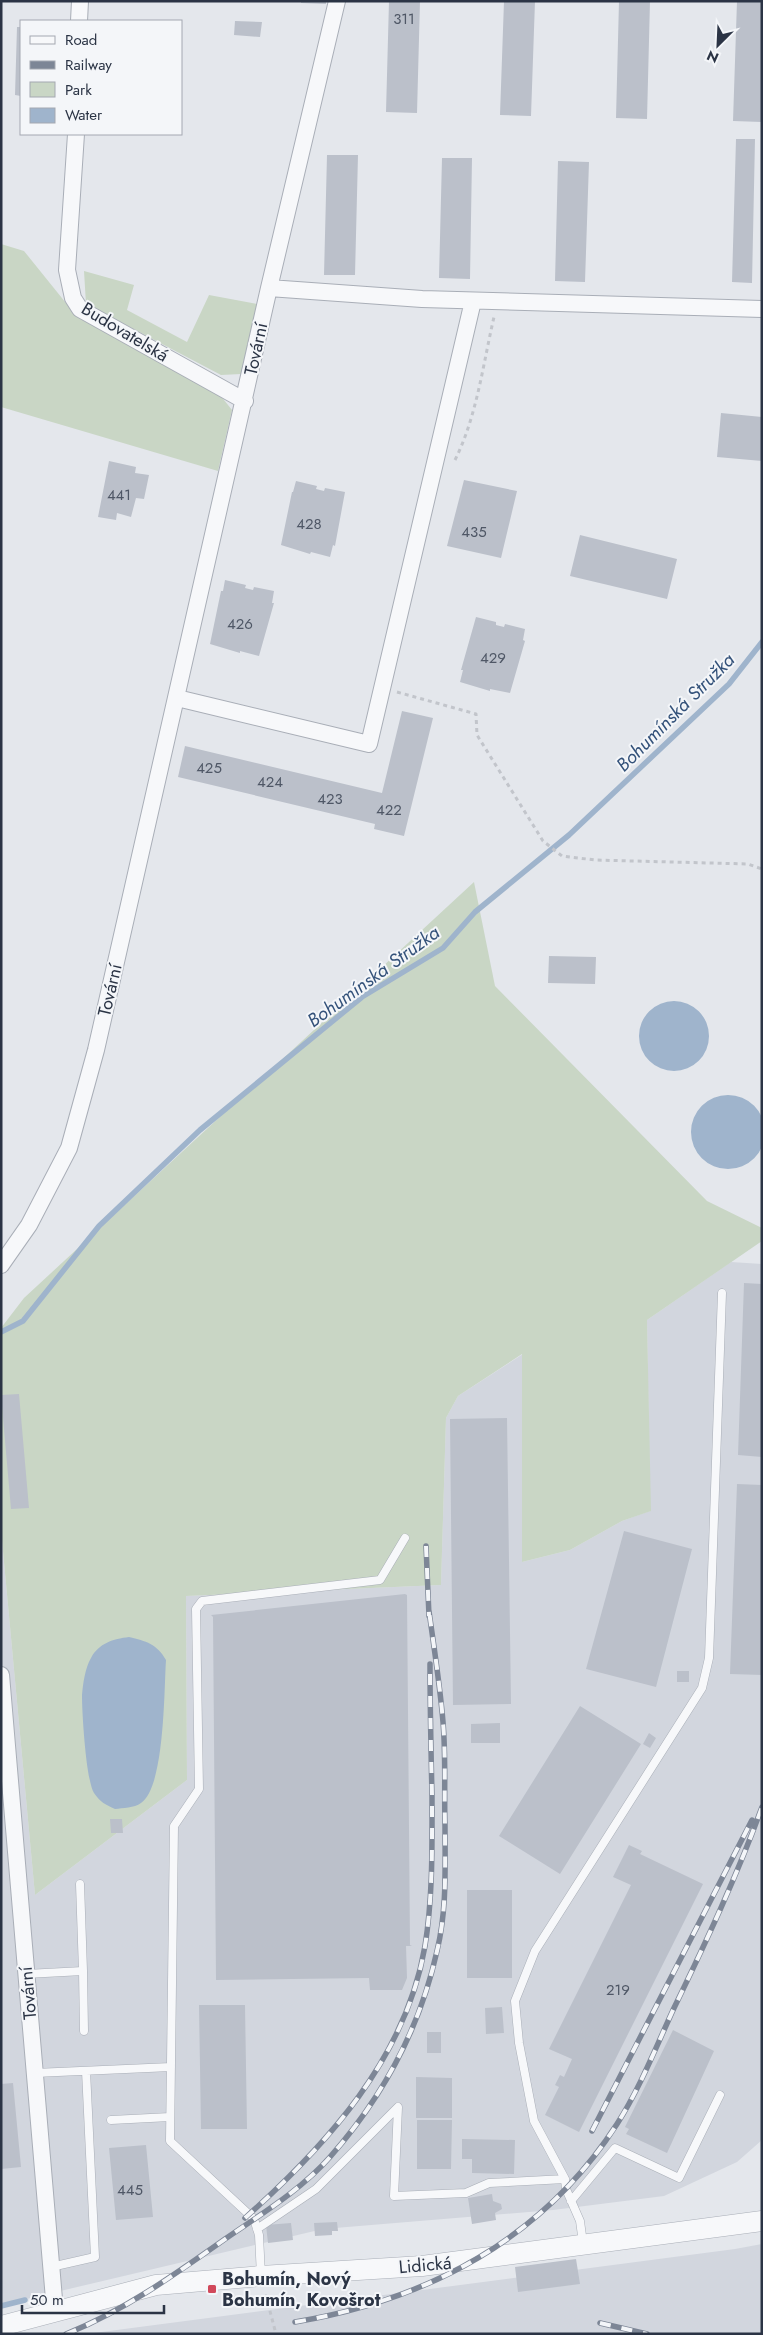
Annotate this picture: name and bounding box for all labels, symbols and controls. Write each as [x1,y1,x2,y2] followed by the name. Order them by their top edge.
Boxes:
[393,8,415,30] house number: 311
[20,20,182,135] legend
[693,20,743,70] north arrow
[65,29,97,51] text: Road
[704,45,722,68] text: N
[65,54,112,76] text: Railway
[65,79,92,101] text: Park
[65,104,103,126] text: Water
[77,296,173,368] street label: Budovatelská
[238,319,275,378] street label: Tovární
[107,484,131,506] house number: 441
[296,513,322,535] house number: 428
[461,521,487,543] house number: 435
[227,613,253,635] house number: 426
[480,647,506,669] house number: 429
[610,647,741,778] water label: Bohumínská Stružka
[196,757,222,779] house number: 425
[257,771,283,793] house number: 424
[317,788,343,810] house number: 423
[376,799,402,821] house number: 422
[301,919,446,1034] water label: Bohumínská Stružka
[91,960,129,1019] street label: Tovární
[13,1964,43,2021] street label: Tovární
[606,1979,630,2001] house number: 219
[117,2179,143,2201] house number: 445
[397,2250,453,2280] street label: Lidická
[222,2266,381,2313] place label: Bohumín, Nový Bohumín, Kovošrot
[22,2282,165,2314] scale bar
[206,2283,218,2295] marker: Bohumín, Nový Bohumín, Kovošrot
[30,2289,64,2311] text: 50 m

